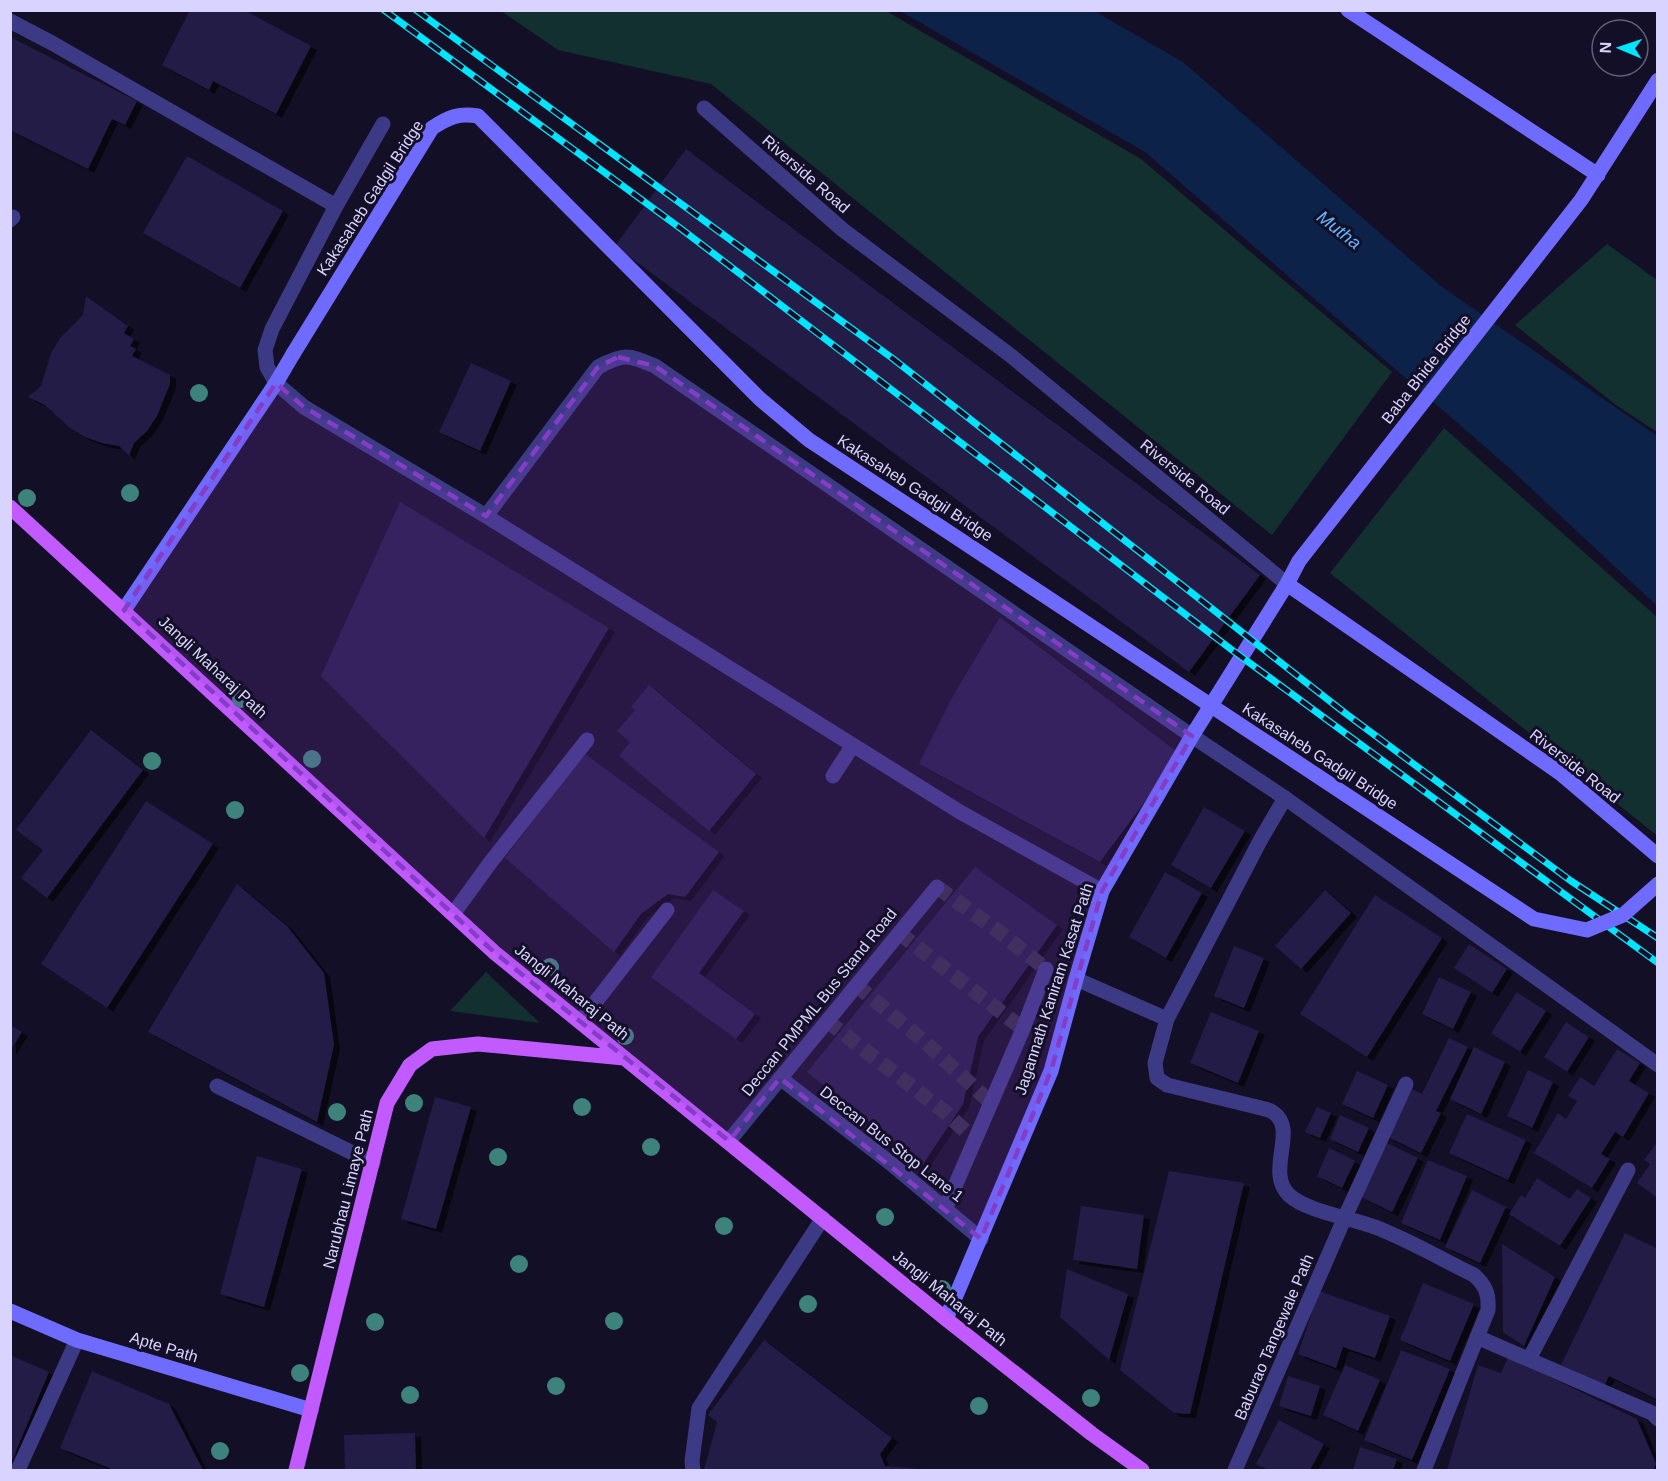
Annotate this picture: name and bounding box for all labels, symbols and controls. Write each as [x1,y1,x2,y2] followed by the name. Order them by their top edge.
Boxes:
[1590,18,1650,78] north arrow
[1597,41,1614,54] text: N
[313,117,427,279] street label: Kakasaheb Gadgil Bridge
[759,132,853,216] street label: Riverside Road
[1313,207,1365,253] water label: Mutha
[1378,311,1474,427] street label: Baba Bhide Bridge
[834,431,996,545] street label: Kakasaheb Gadgil Bridge
[1137,436,1233,518] street label: Riverside Road
[155,613,271,721] street label: Jangli Maharaj Path
[1239,699,1401,813] street label: Kakasaheb Gadgil Bridge
[1527,726,1623,806] street label: Riverside Road
[1012,881,1096,1097] street label: Jagannath Kaniram Kasat Path
[738,905,900,1099] street label: Deccan PMPML Bus Stand Road
[512,941,632,1043] street label: Jangli Maharaj Path
[817,1083,967,1205] street label: Deccan Bus Stop Lane 1
[320,1108,376,1270] street label: Narubhau Limaye Path
[890,1247,1010,1349] street label: Jangli Maharaj Path
[1231,1252,1317,1422] street label: Baburao Tangewale Path
[128,1329,200,1365] street label: Apte Path

